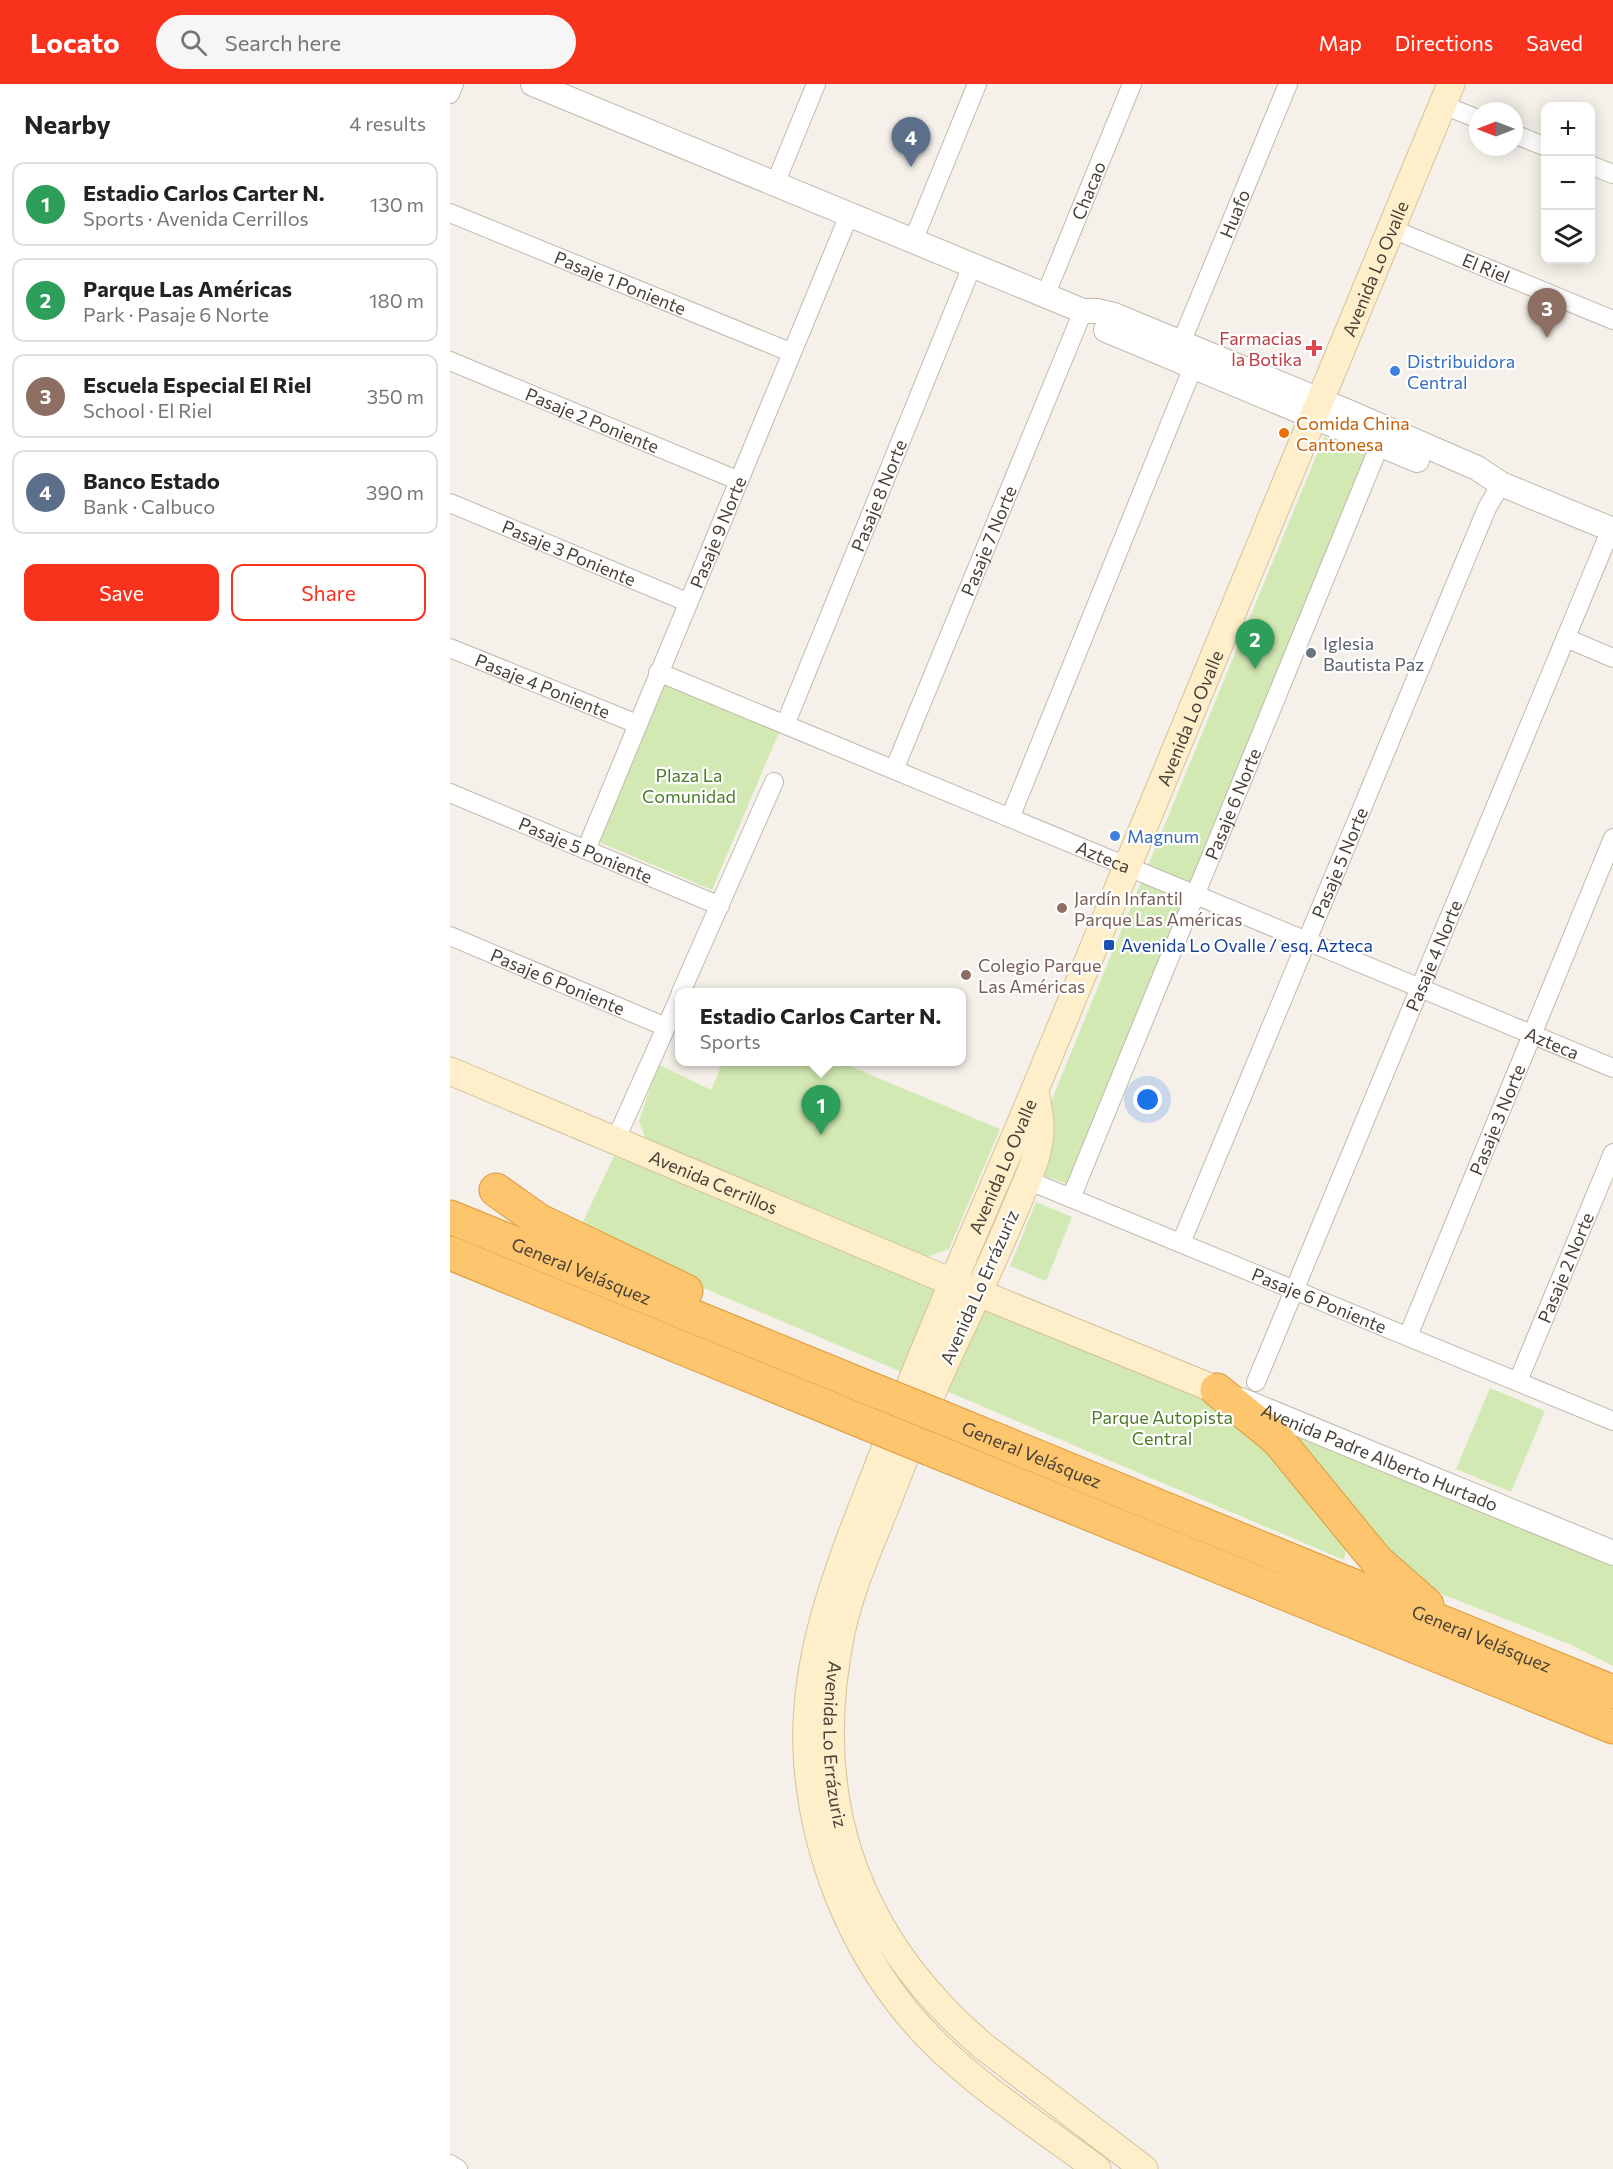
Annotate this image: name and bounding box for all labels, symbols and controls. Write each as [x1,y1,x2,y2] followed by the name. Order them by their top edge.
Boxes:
[156,15,576,69] search box
[30,25,120,59] text: Locato
[177,26,210,59] icon: search
[225,29,341,56] text: Search here
[1319,30,1362,55] text: Map
[1395,30,1493,55] text: Directions
[1526,30,1583,55] text: Saved
[1469,102,1523,156] north arrow
[1541,102,1595,264] map controls
[1541,102,1595,156] button: +
[24,108,111,139] text: Nearby
[349,111,426,135] text: 4 results
[892,118,930,167] pin: 4
[1541,156,1595,210] button: −
[1066,158,1110,223] street label: Chacao
[83,179,325,206] text: Estadio Carlos Carter N.
[1215,186,1254,241] street label: Huafo
[41,192,50,216] text: 1
[370,192,424,216] text: 130 m
[1337,198,1413,340] street label: Avenida Lo Ovalle
[83,206,309,230] text: Sports · Avenida Cerrillos
[1541,210,1595,264] button: layers
[551,246,689,319] street label: Pasaje 1 Poniente
[1459,248,1513,287] street label: El Riel
[83,275,292,302] text: Parque Las Américas
[40,288,51,312] text: 2
[369,288,424,312] text: 180 m
[1528,288,1566,338] pin: 3
[83,302,269,326] text: Park · Pasaje 6 Norte
[1219,327,1302,370] place label: Farmacias la Botika
[1307,341,1321,355] marker: Farmacias la Botika
[1407,350,1515,393] place label: Distribuidora Central
[1388,364,1402,378] marker: Distribuidora Central
[83,371,311,398] text: Escuela Especial El Riel
[522,383,662,457] street label: Pasaje 2 Poniente
[40,384,51,408] text: 3
[367,384,424,408] text: 350 m
[83,398,212,422] text: School · El Riel
[1296,412,1410,455] place label: Comida China Cantonesa
[1277,426,1291,440] marker: Comida China Cantonesa
[846,436,911,554] street label: Pasaje 8 Norte
[83,467,220,494] text: Banco Estado
[685,473,750,591] street label: Pasaje 9 Norte
[39,480,52,504] text: 4
[366,480,424,504] text: 390 m
[956,482,1021,599] street label: Pasaje 7 Norte
[83,494,215,518] text: Bank · Calbuco
[499,515,639,590] street label: Pasaje 3 Poniente
[24,564,219,621] button: Save
[231,564,426,621] button: Share
[1236,620,1274,669] pin: 2
[1323,632,1424,675] place label: Iglesia Bautista Paz
[1304,646,1318,660] marker: Iglesia Bautista Paz
[1152,647,1228,789] street label: Avenida Lo Ovalle
[472,648,613,723] street label: Pasaje 4 Poniente
[1200,745,1265,863] street label: Pasaje 6 Norte
[642,764,736,807] park label: Plaza La Comunidad
[1307,804,1372,921] street label: Pasaje 5 Norte
[515,812,656,888] street label: Pasaje 5 Poniente
[1127,825,1199,847] place label: Magnum
[1108,829,1122,843] marker: Magnum
[1073,836,1134,878] street label: Azteca
[1074,887,1242,930] place label: Jardín Infantil Parque Las Américas
[1401,897,1466,1014] street label: Pasaje 4 Norte
[1055,901,1069,915] marker: Jardín Infantil Parque Las Américas
[1121,934,1373,956] place label: Avenida Lo Ovalle / esq. Azteca
[1102,938,1116,952] marker: Avenida Lo Ovalle / esq. Azteca
[487,943,628,1019] street label: Pasaje 6 Poniente
[978,954,1101,997] place label: Colegio Parque Las Américas
[959,968,973,982] marker: Colegio Parque Las Américas
[675,988,966,1066] popup
[700,1002,941,1029] text: Estadio Carlos Carter N.
[1522,1022,1582,1064] street label: Azteca
[700,1029,761,1053] text: Sports
[1464,1061,1530,1178] street label: Pasaje 3 Norte
[1133,1085,1162,1114] your location
[802,1086,841,1135] pin: 1
[964,1095,1041,1237] street label: Avenida Lo Ovalle
[646,1145,781,1219] street label: Avenida Cerrillos
[935,1206,1023,1368] street label: Avenida Lo Errázuriz
[1533,1209,1598,1326] street label: Pasaje 2 Norte
[508,1232,655,1309] street label: General Velásquez
[1249,1263,1390,1338] street label: Pasaje 6 Poniente
[1258,1399,1501,1516] street label: Avenida Padre Alberto Hurtado
[1091,1406,1233,1449] park label: Parque Autopista Central
[959,1416,1105,1493] street label: General Velásquez
[1409,1600,1555,1677] street label: General Velásquez
[819,1660,852,1830] street label: Avenida Lo Errázuriz

